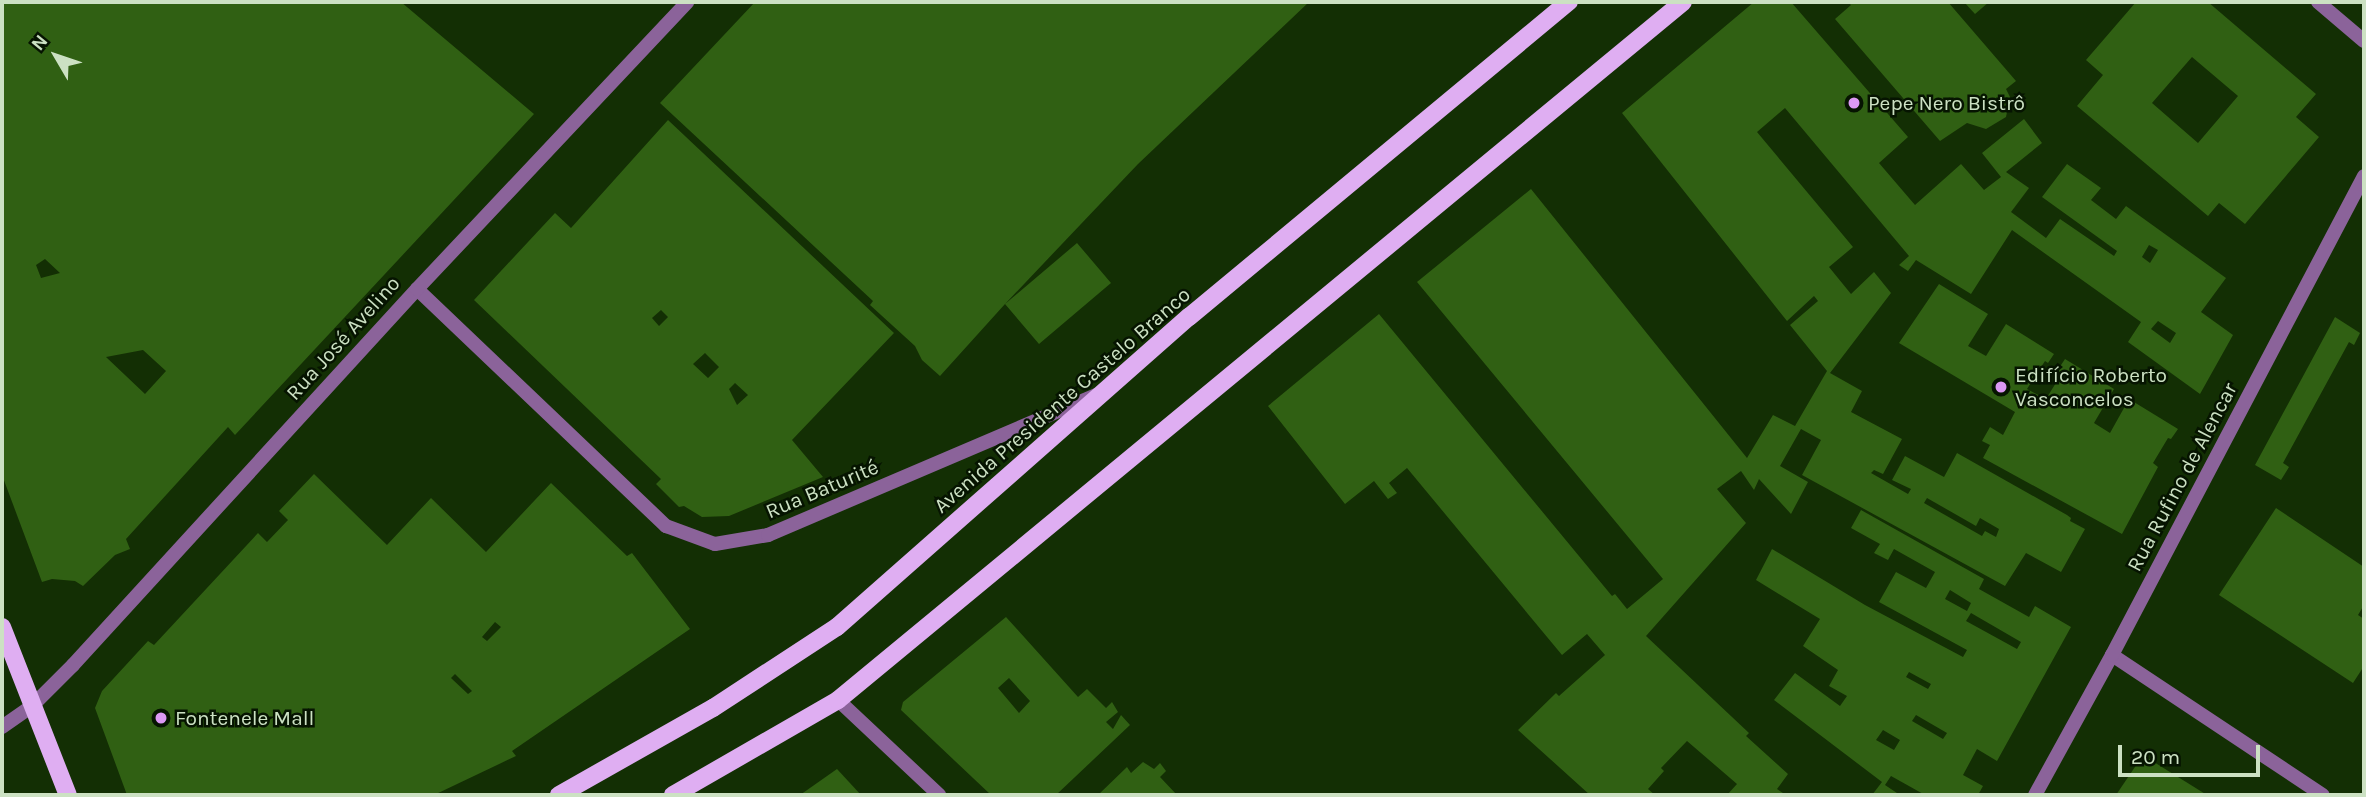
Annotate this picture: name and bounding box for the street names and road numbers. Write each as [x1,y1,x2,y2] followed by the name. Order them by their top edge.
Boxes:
[281,271,405,405] street label: Rua José Avelino
[929,282,1195,518] street label: Avenida Presidente Castelo Branco
[2122,378,2242,576] street label: Rua Rufino de Alencar
[762,454,882,524] street label: Rua Baturité

